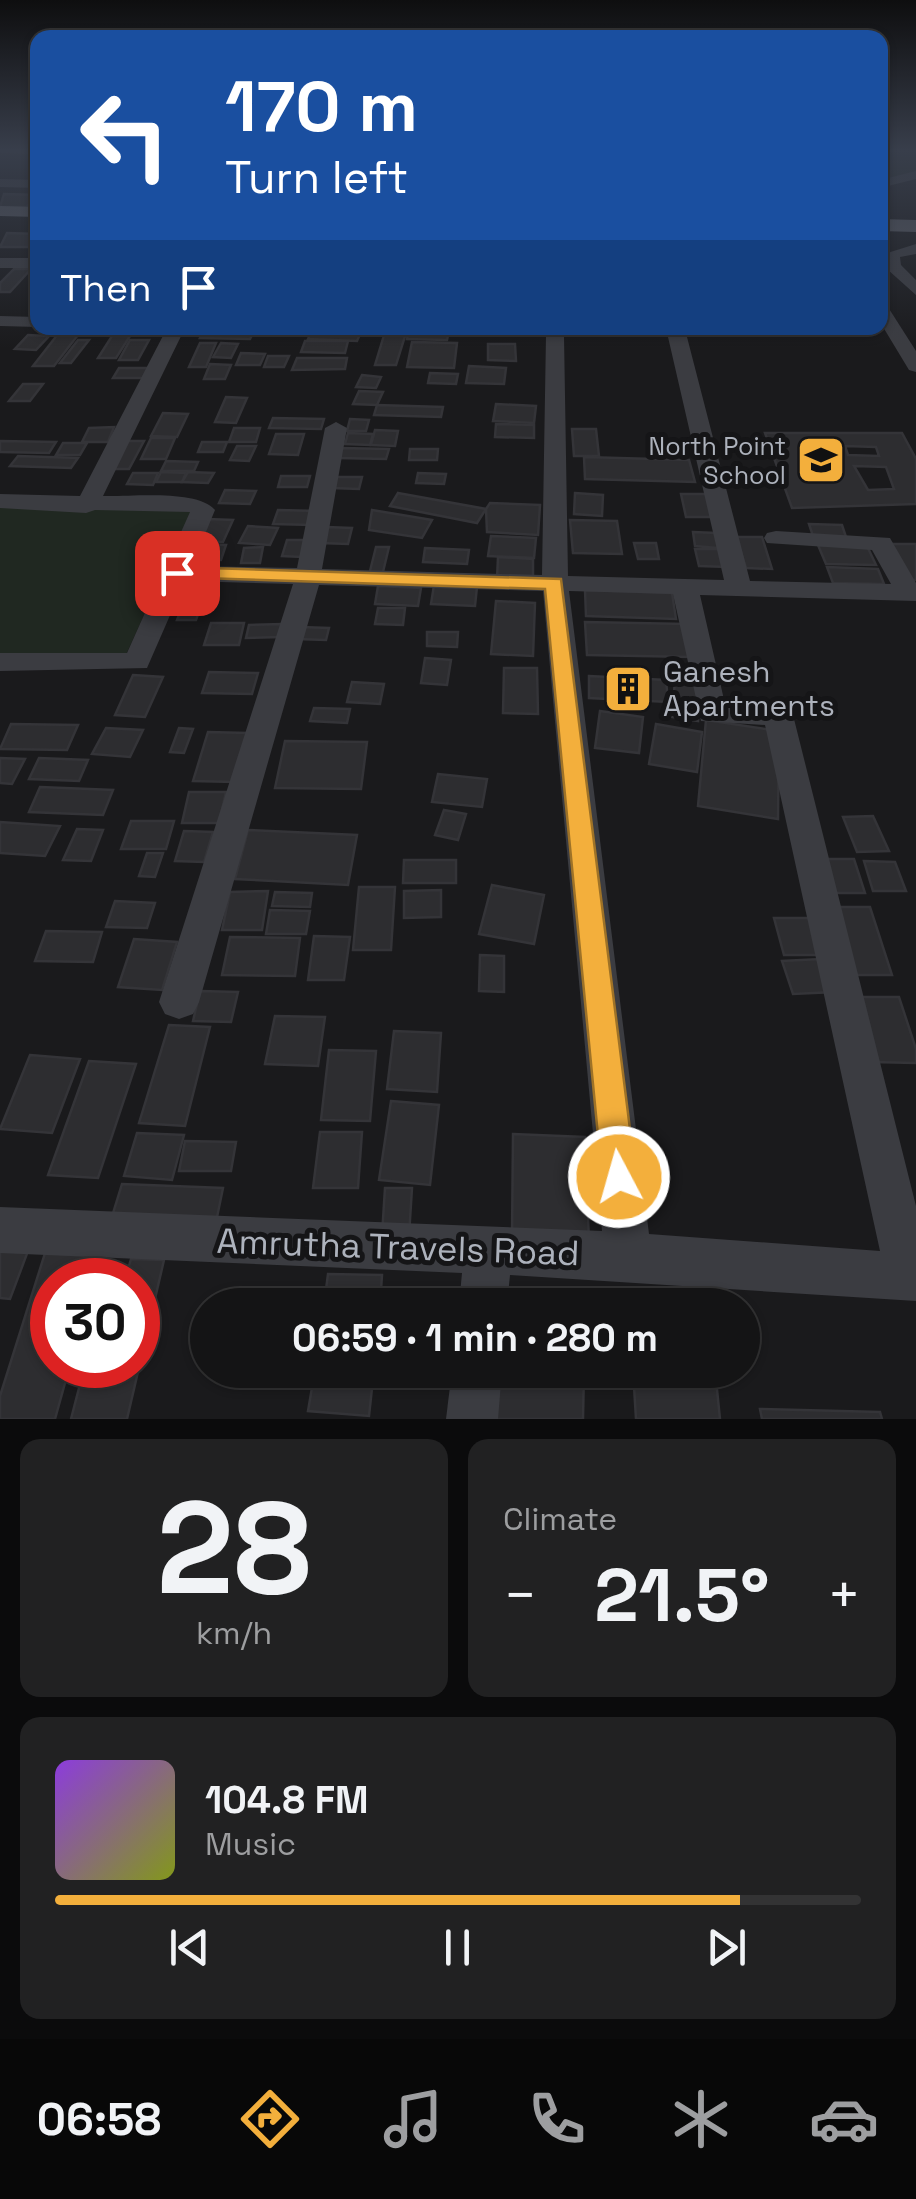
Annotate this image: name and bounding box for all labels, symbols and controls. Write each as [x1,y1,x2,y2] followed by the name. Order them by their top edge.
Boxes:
[225,62,418,151] text: 170 m
[60,70,190,200] icon: left
[225,149,408,206] text: Turn left
[171,260,226,315] icon: arrive
[60,264,151,312] text: Then
[649,430,786,491] place label: North Point School
[795,434,847,486] school or university icon: North Point School
[135,531,220,616] pin
[150,546,205,601] icon: arrive
[663,652,835,725] place label: Ganesh Apartments
[602,663,654,715] building icon: Ganesh Apartments
[567,1125,671,1229] position arrow
[216,1219,580,1275] street label: Amrutha Travels Road
[30,1258,160,1388] speed limit sign: 30
[292,1314,658,1362] text: 06:59 · 1 min · 280 m
[156,1465,312,1631] text: 28
[503,1499,617,1539] text: Climate
[594,1547,770,1643] text: 21.5°
[503,1560,537,1630] text: −
[827,1560,861,1630] text: +
[196,1613,272,1653] text: km/h
[205,1776,369,1824] text: 104.8 FM
[205,1824,296,1864] text: Music
[162,1920,217,1975] icon: previous
[430,1920,485,1975] icon: pause
[699,1920,754,1975] icon: next
[235,2084,305,2154] icon: directions
[378,2084,448,2154] icon: music
[522,2084,592,2154] icon: phone
[666,2084,736,2154] icon: climate
[809,2084,879,2154] icon: car
[37,2091,161,2148] text: 06:58

